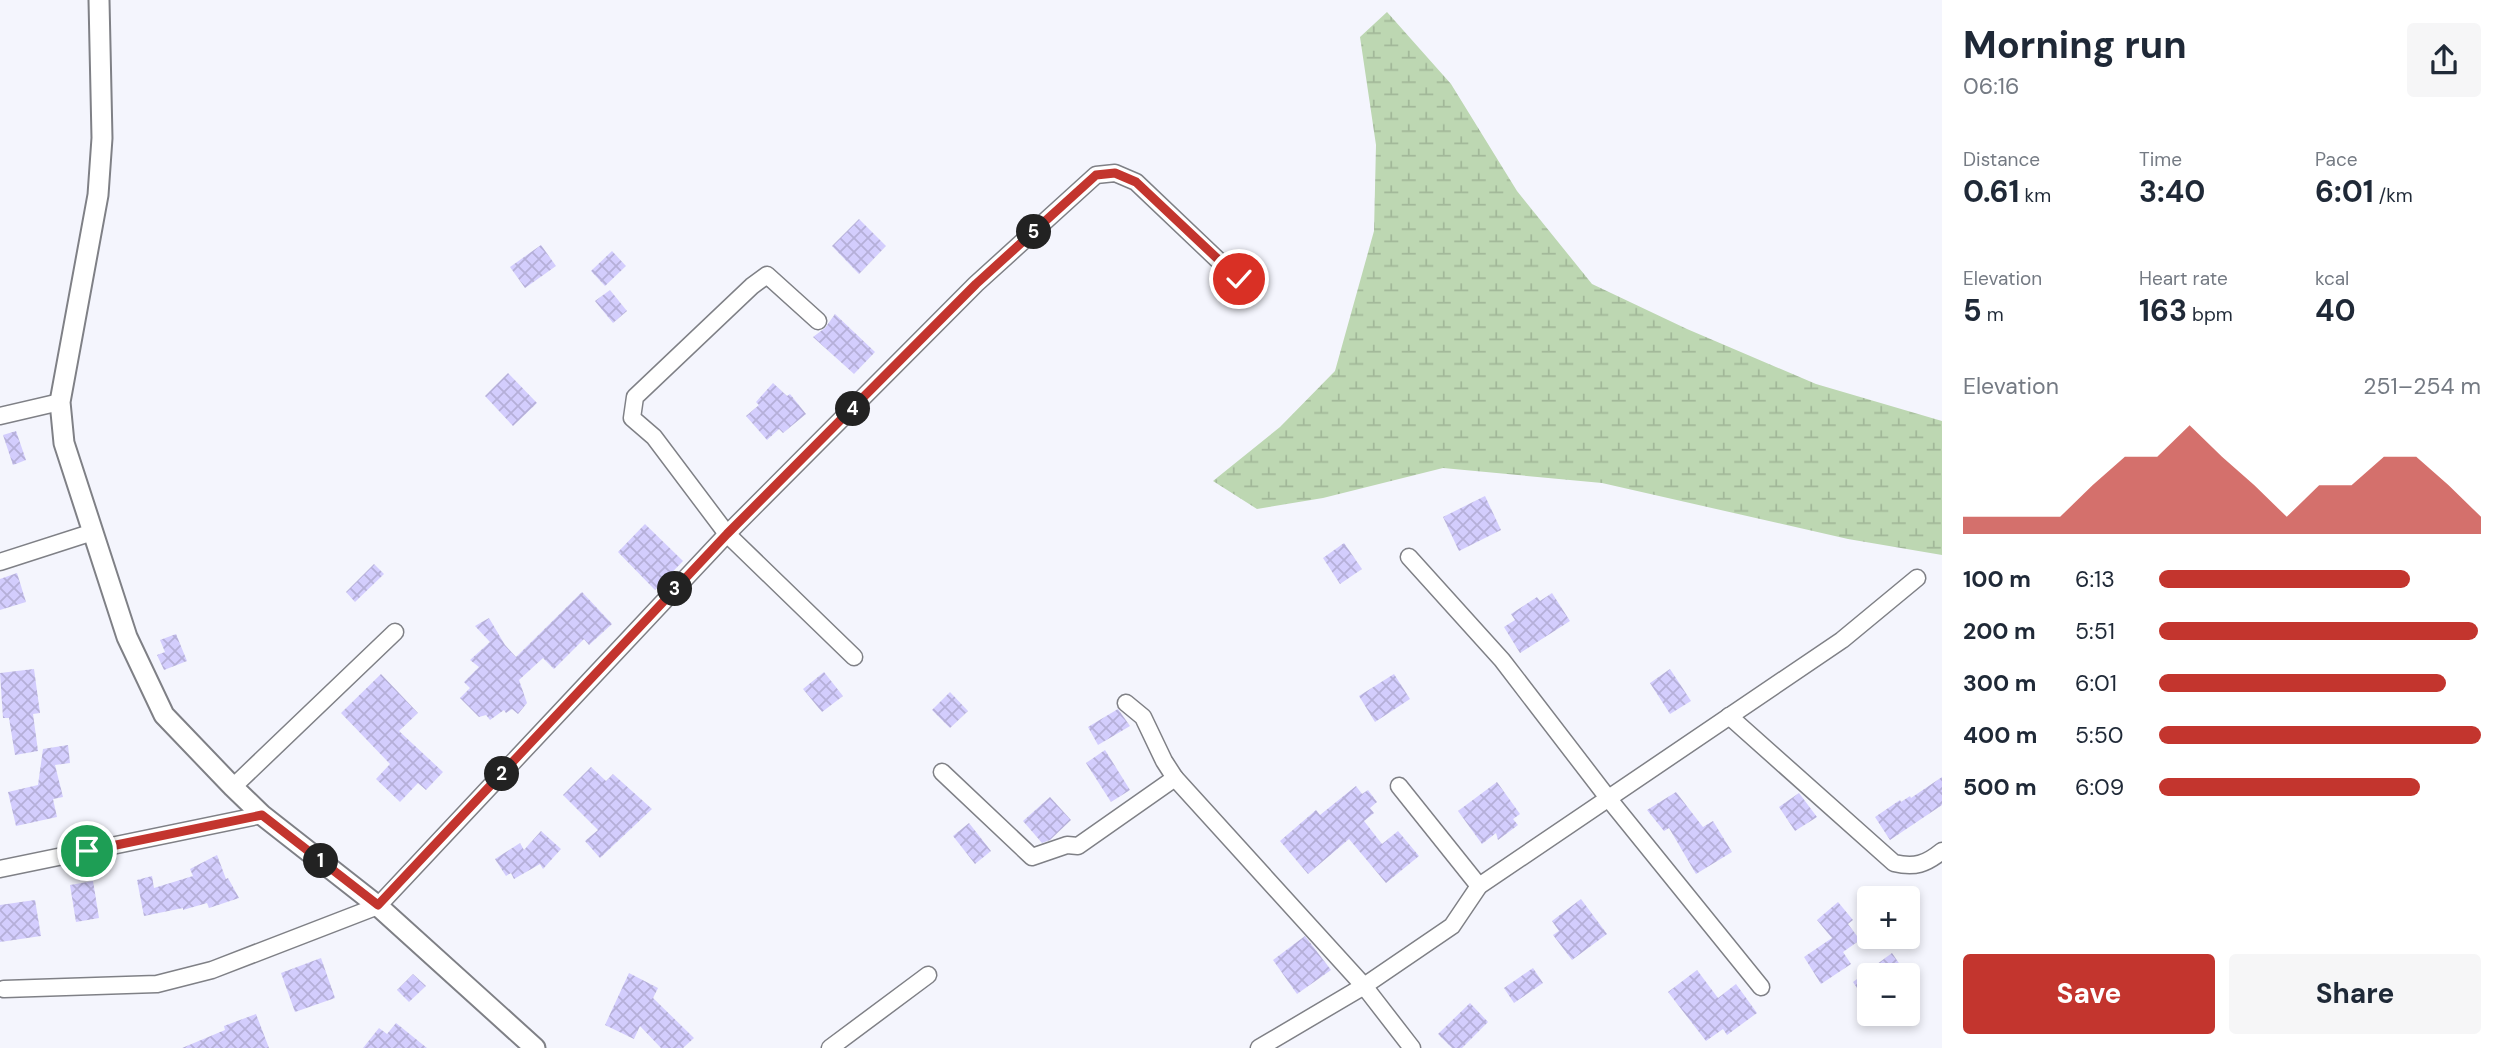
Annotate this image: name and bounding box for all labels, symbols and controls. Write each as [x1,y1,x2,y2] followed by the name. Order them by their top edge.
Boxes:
[1963,20,2187,70] text: Morning run
[2407,23,2481,97] button: share
[1963,71,2019,101] text: 06:16
[1963,147,2040,172] text: Distance
[2139,147,2182,172] text: Time
[2315,147,2358,172] text: Pace
[1963,172,2020,211] text: 0.61
[2139,172,2205,211] text: 3:40
[2315,172,2374,211] text: 6:01
[2020,183,2051,208] text: km
[2374,183,2413,208] text: /km
[1016,215,1052,250] pin: 5
[1028,219,1039,244] text: 5
[1209,249,1269,309] pin
[1220,260,1258,298] icon: check
[1963,266,2042,291] text: Elevation
[2139,266,2228,291] text: Heart rate
[2315,266,2349,291] text: kcal
[1963,291,1982,330] text: 5
[2139,291,2187,330] text: 163
[2315,291,2356,330] text: 40
[1982,302,2004,327] text: m
[2187,302,2233,327] text: bpm
[1963,371,2059,401] text: Elevation
[2363,371,2481,401] text: 251–254 m
[836,392,870,426] pin: 4
[846,396,859,421] text: 4
[1963,564,2031,594] text: 100 m
[2075,564,2115,594] text: 6:13
[658,572,692,606] pin: 3
[669,576,680,601] text: 3
[1963,616,2036,646] text: 200 m
[2075,616,2115,646] text: 5:51
[1963,668,2036,698] text: 300 m
[2075,668,2117,698] text: 6:01
[1963,720,2037,750] text: 400 m
[2075,720,2123,750] text: 5:50
[484,756,520,792] pin: 2
[496,761,507,786] text: 2
[1963,772,2037,802] text: 500 m
[2075,772,2124,802] text: 6:09
[57,821,117,881] pin
[68,832,106,870] icon: arrive
[304,844,338,878] pin: 1
[317,848,324,873] text: 1
[1857,886,1920,1026] map controls
[1857,886,1920,949] button: +
[1963,954,2215,1034] button: Save
[2229,954,2481,1034] button: Share
[1857,963,1920,1026] button: −

